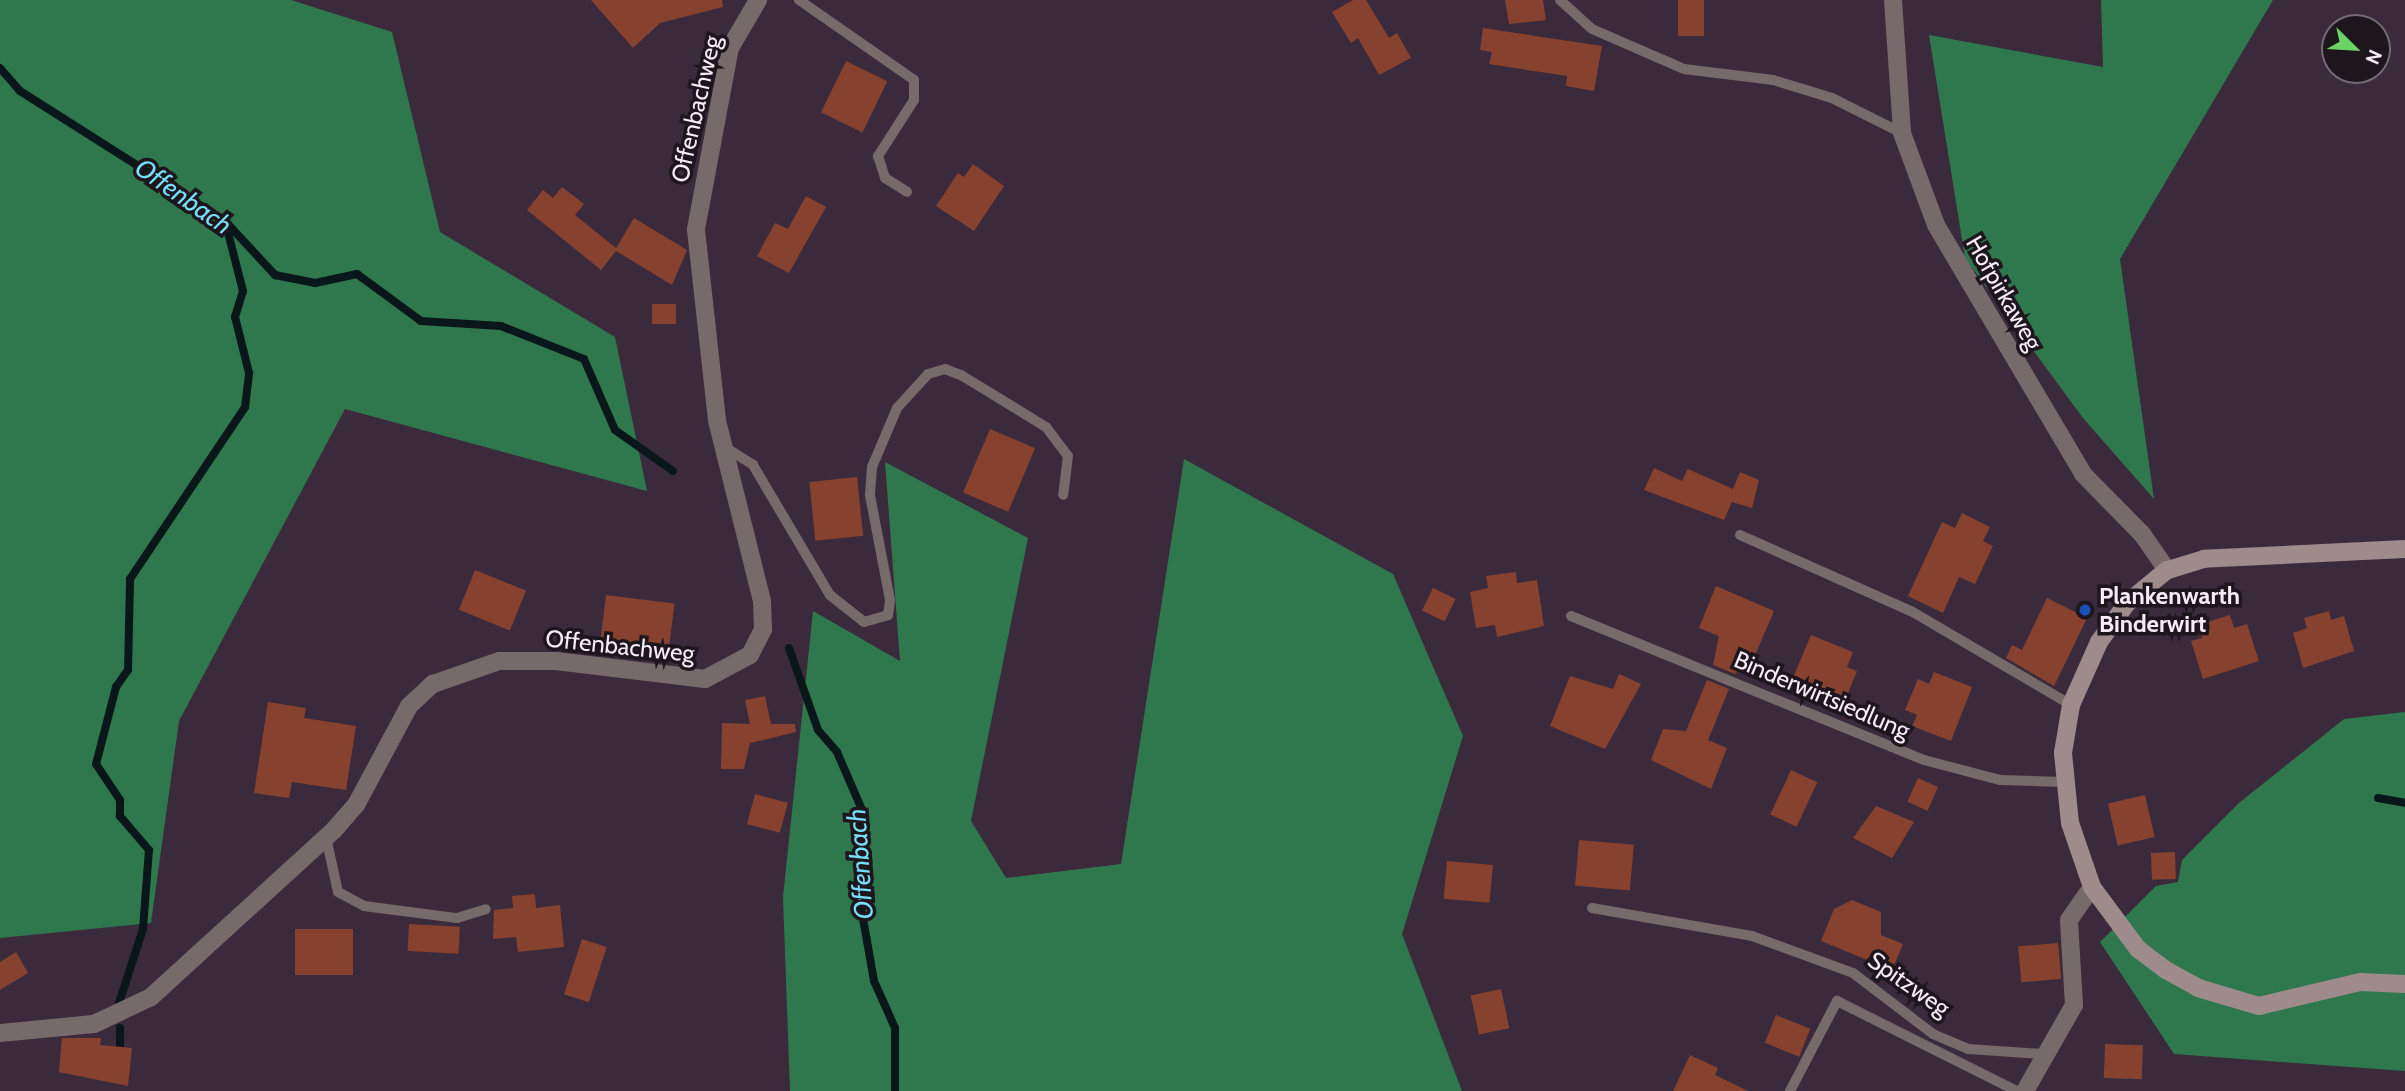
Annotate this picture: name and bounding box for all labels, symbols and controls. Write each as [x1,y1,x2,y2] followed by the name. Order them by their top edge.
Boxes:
[2321,14,2391,84] north arrow
[665,33,727,185] street label: Offenbachweg
[2361,46,2387,68] text: N
[129,152,237,242] water label: Offenbach
[1960,231,2048,355] street label: Hofpirkaweg
[2099,582,2240,638] place label: Plankenwarth Binderwirt
[2077,602,2093,618] marker: Plankenwarth Binderwirt
[544,624,696,668] street label: Offenbachweg
[1730,645,1914,745] street label: Binderwirtsiedlung
[842,808,880,920] water label: Offenbach
[1863,945,1955,1023] street label: Spitzweg

